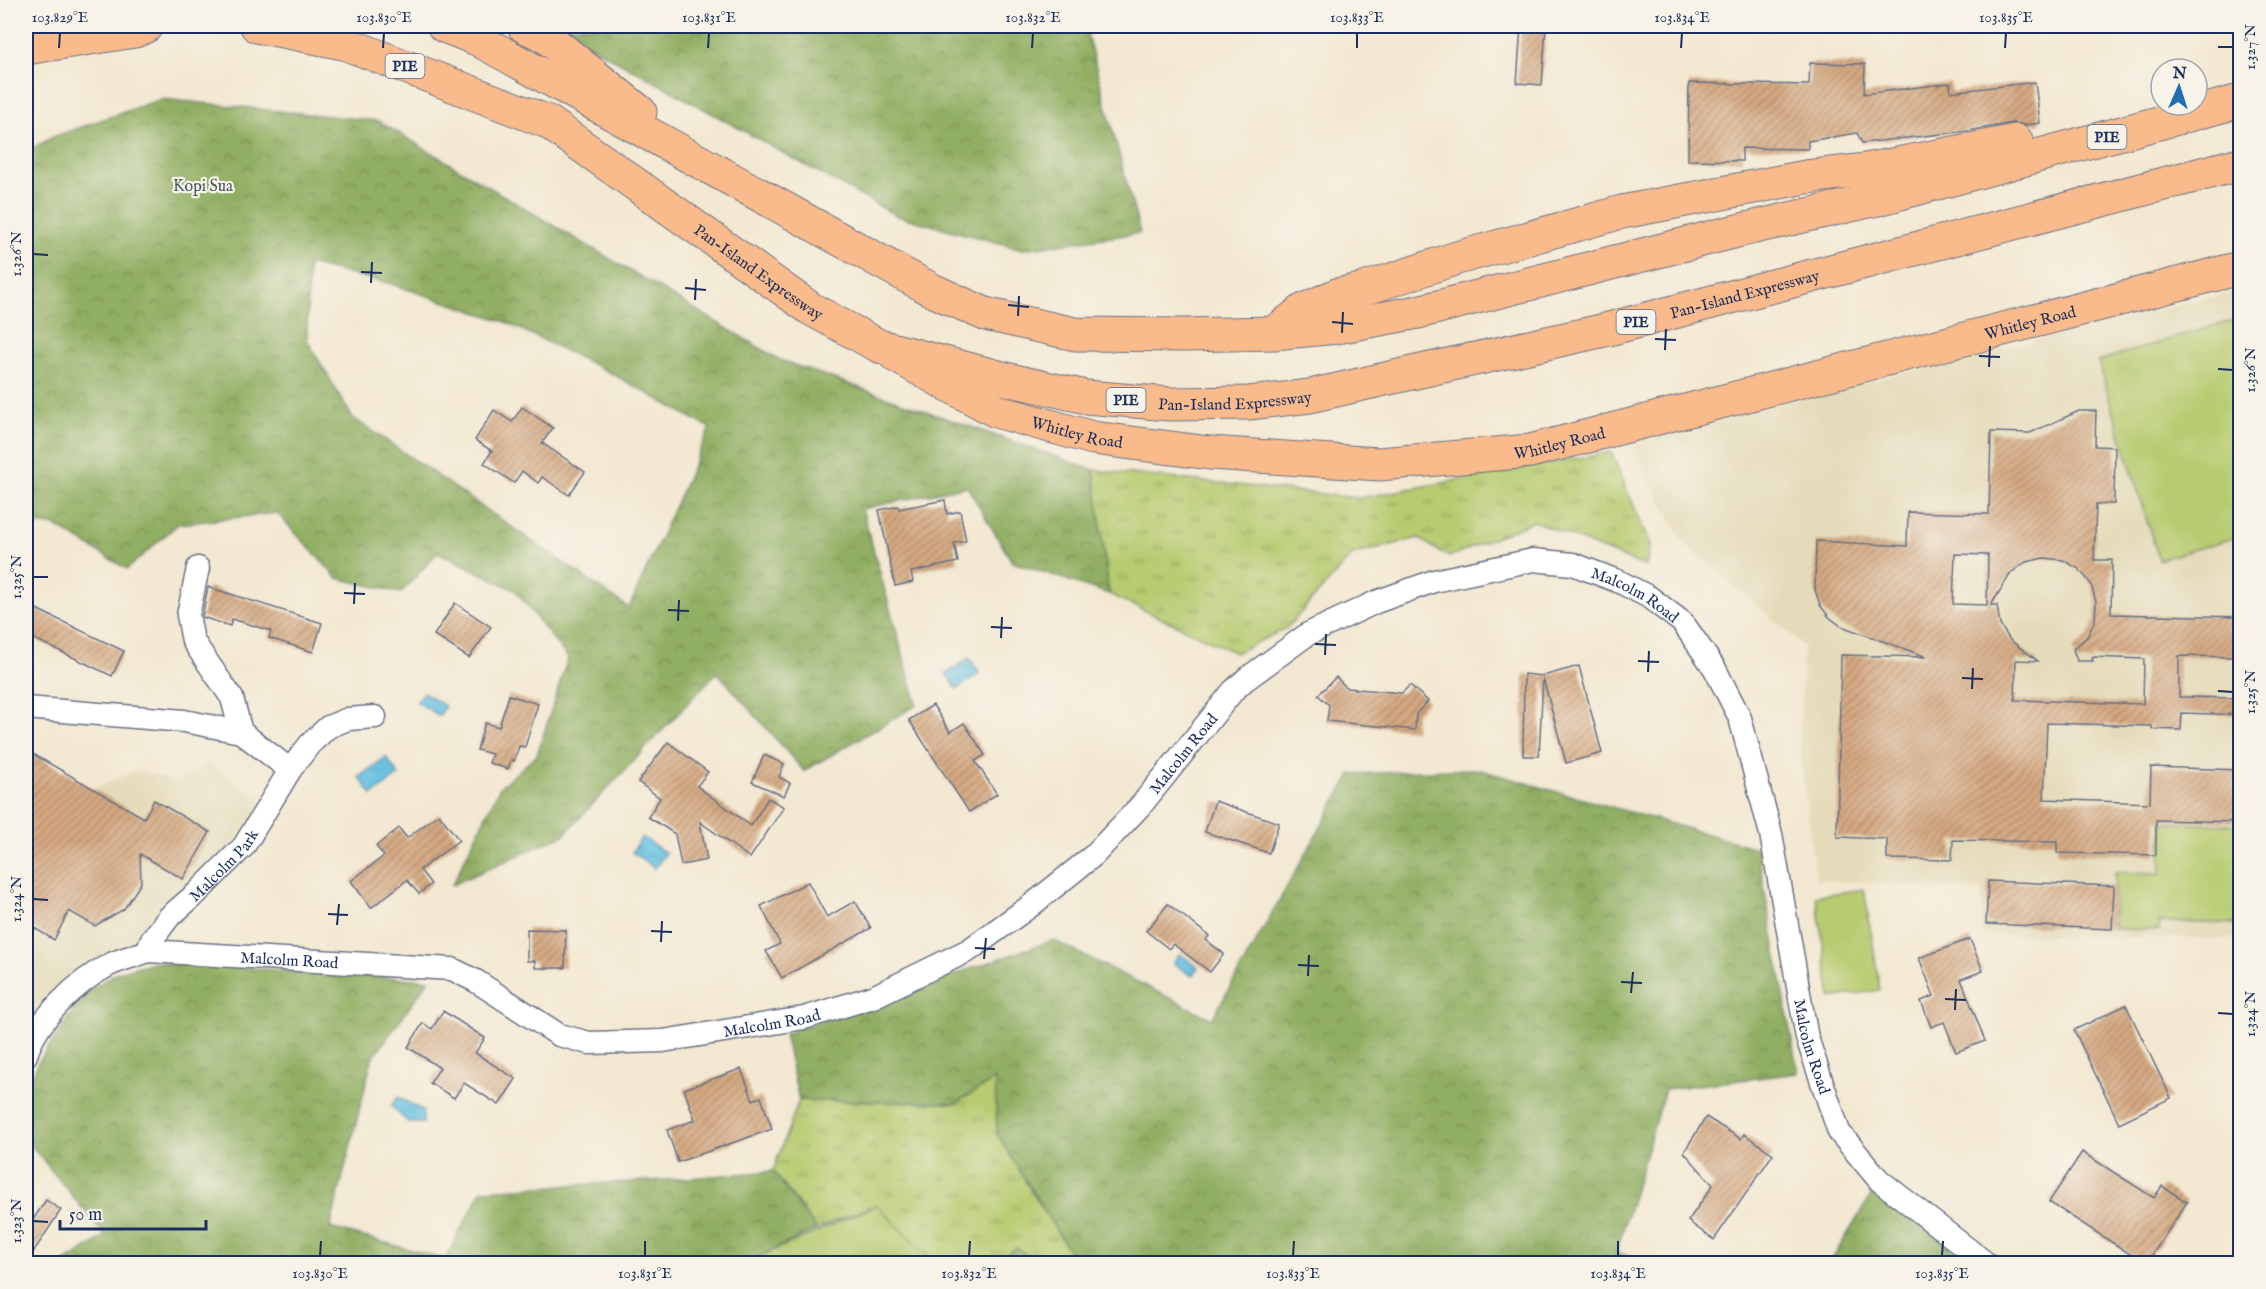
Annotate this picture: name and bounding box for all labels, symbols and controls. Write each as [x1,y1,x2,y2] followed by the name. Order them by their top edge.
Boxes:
[32,8,88,27] text: 103.829°E
[356,8,412,27] text: 103.830°E
[682,8,736,27] text: 103.831°E
[1005,8,1061,27] text: 103.832°E
[1330,8,1384,27] text: 103.833°E
[1654,8,1710,27] text: 103.834°E
[1979,8,2033,27] text: 103.835°E
[2241,24,2260,70] text: 1.327°N
[386,54,424,78] road number: PIE
[2149,57,2209,117] north arrow
[2171,64,2187,84] text: N
[2088,125,2126,149] road number: PIE
[173,177,233,197] park label: Kopi Sua
[689,221,826,326] street label: Pan-Island Expressway
[7,231,26,277] text: 1.326°N
[1668,266,1822,325] street label: Pan-Island Expressway
[1983,303,2079,345] street label: Whitley Road
[1616,310,1656,334] road number: PIE
[2241,347,2260,393] text: 1.326°N
[1106,388,1146,412] road number: PIE
[1157,388,1313,416] street label: Pan-Island Expressway
[1029,413,1124,454] street label: Whitley Road
[1513,424,1608,464] street label: Whitley Road
[7,555,26,599] text: 1.325°N
[1588,564,1683,628] street label: Malcolm Road
[2241,670,2260,714] text: 1.325°N
[1146,710,1223,799] street label: Malcolm Road
[186,826,264,907] street label: Malcolm Park
[7,876,26,922] text: 1.324°N
[240,948,339,974] street label: Malcolm Road
[2241,991,2260,1037] text: 1.324°N
[1788,998,1834,1098] street label: Malcolm Road
[722,1005,824,1043] street label: Malcolm Road
[60,1193,206,1231] scale bar
[7,1199,26,1243] text: 1.323°N
[69,1204,102,1227] text: 50 m
[292,1264,348,1283] text: 103.830°E
[618,1264,672,1283] text: 103.831°E
[941,1264,997,1283] text: 103.832°E
[1266,1264,1320,1283] text: 103.833°E
[1590,1264,1646,1283] text: 103.834°E
[1915,1264,1969,1283] text: 103.835°E

